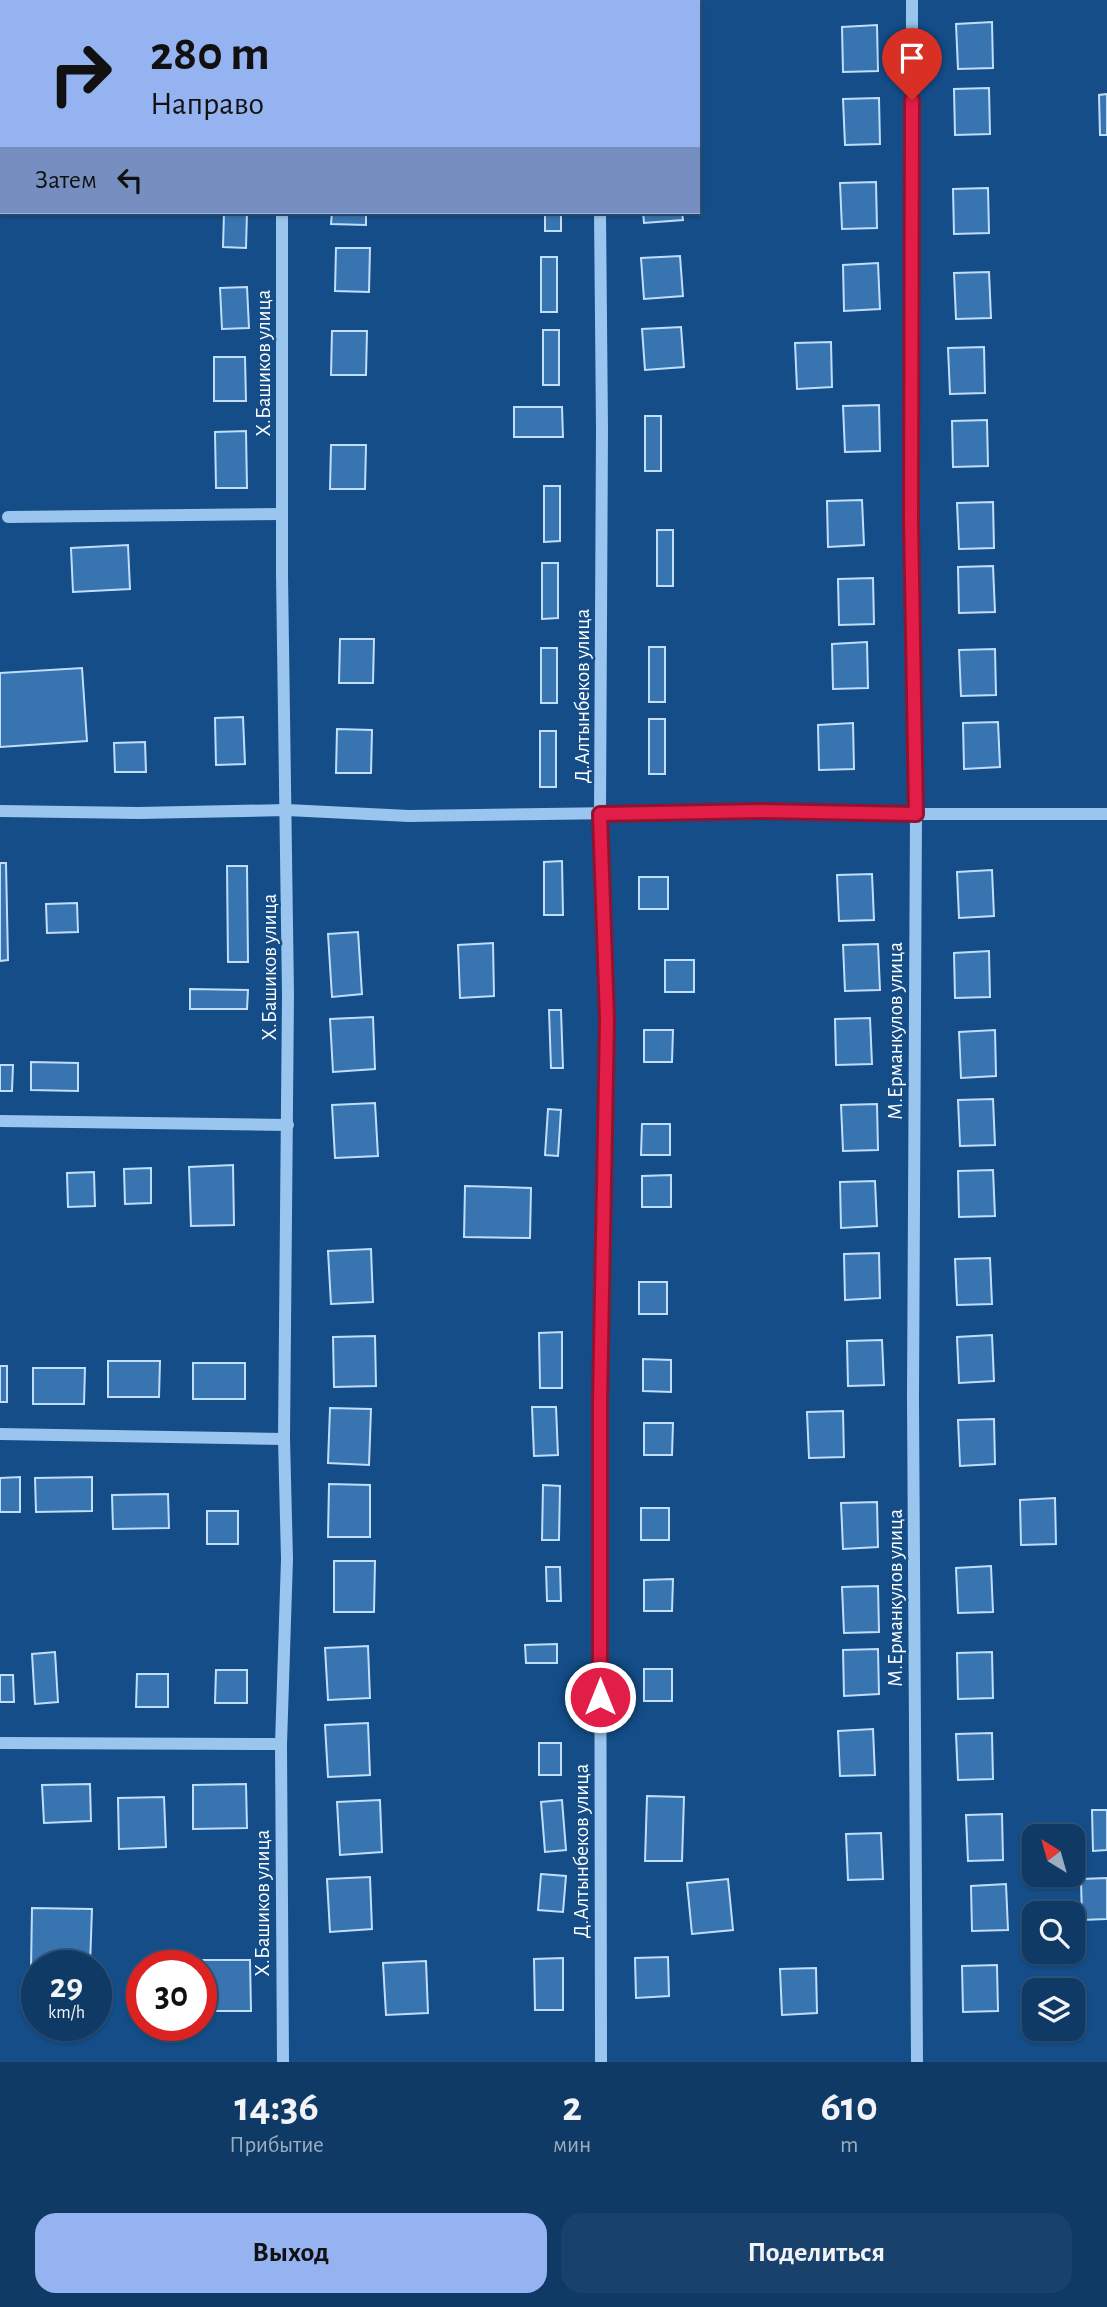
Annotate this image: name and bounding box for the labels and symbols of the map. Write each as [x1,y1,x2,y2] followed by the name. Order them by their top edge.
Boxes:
[882,28,942,100] pin
[253,289,274,436] street label: Х.Башиков улица
[572,608,593,783] street label: Д.Алтынбеков улица
[259,893,280,1040] street label: Х.Башиков улица
[885,942,906,1120] street label: М.Ерманкулов улица
[885,1509,906,1687] street label: М.Ерманкулов улица
[563,1660,637,1734] position arrow
[571,1763,592,1938] street label: Д.Алтынбеков улица
[1022,1824,1085,1886] north arrow
[252,1829,273,1976] street label: Х.Башиков улица
[126,1950,217,2041] speed limit sign: 30

